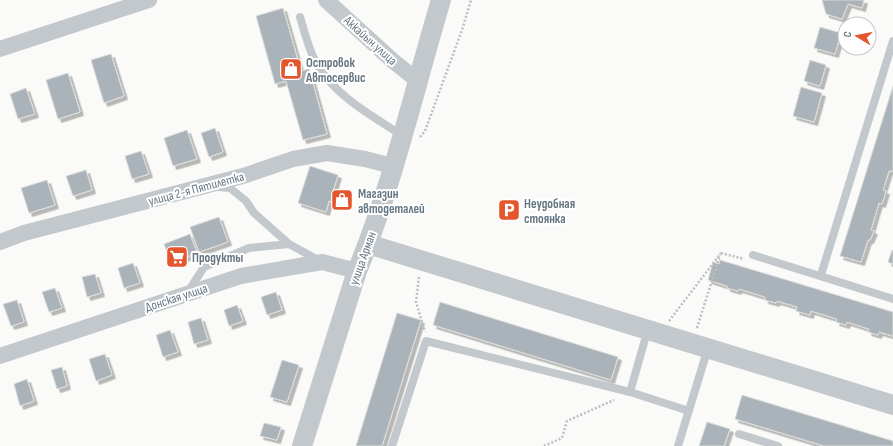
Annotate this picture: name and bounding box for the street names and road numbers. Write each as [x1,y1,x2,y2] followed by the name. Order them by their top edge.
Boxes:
[340,12,400,69] street label: Аккайын улица
[147,169,246,209] street label: улица 2-я Пятилетка
[346,230,380,287] street label: улица Арман
[143,280,210,316] street label: Донская улица

